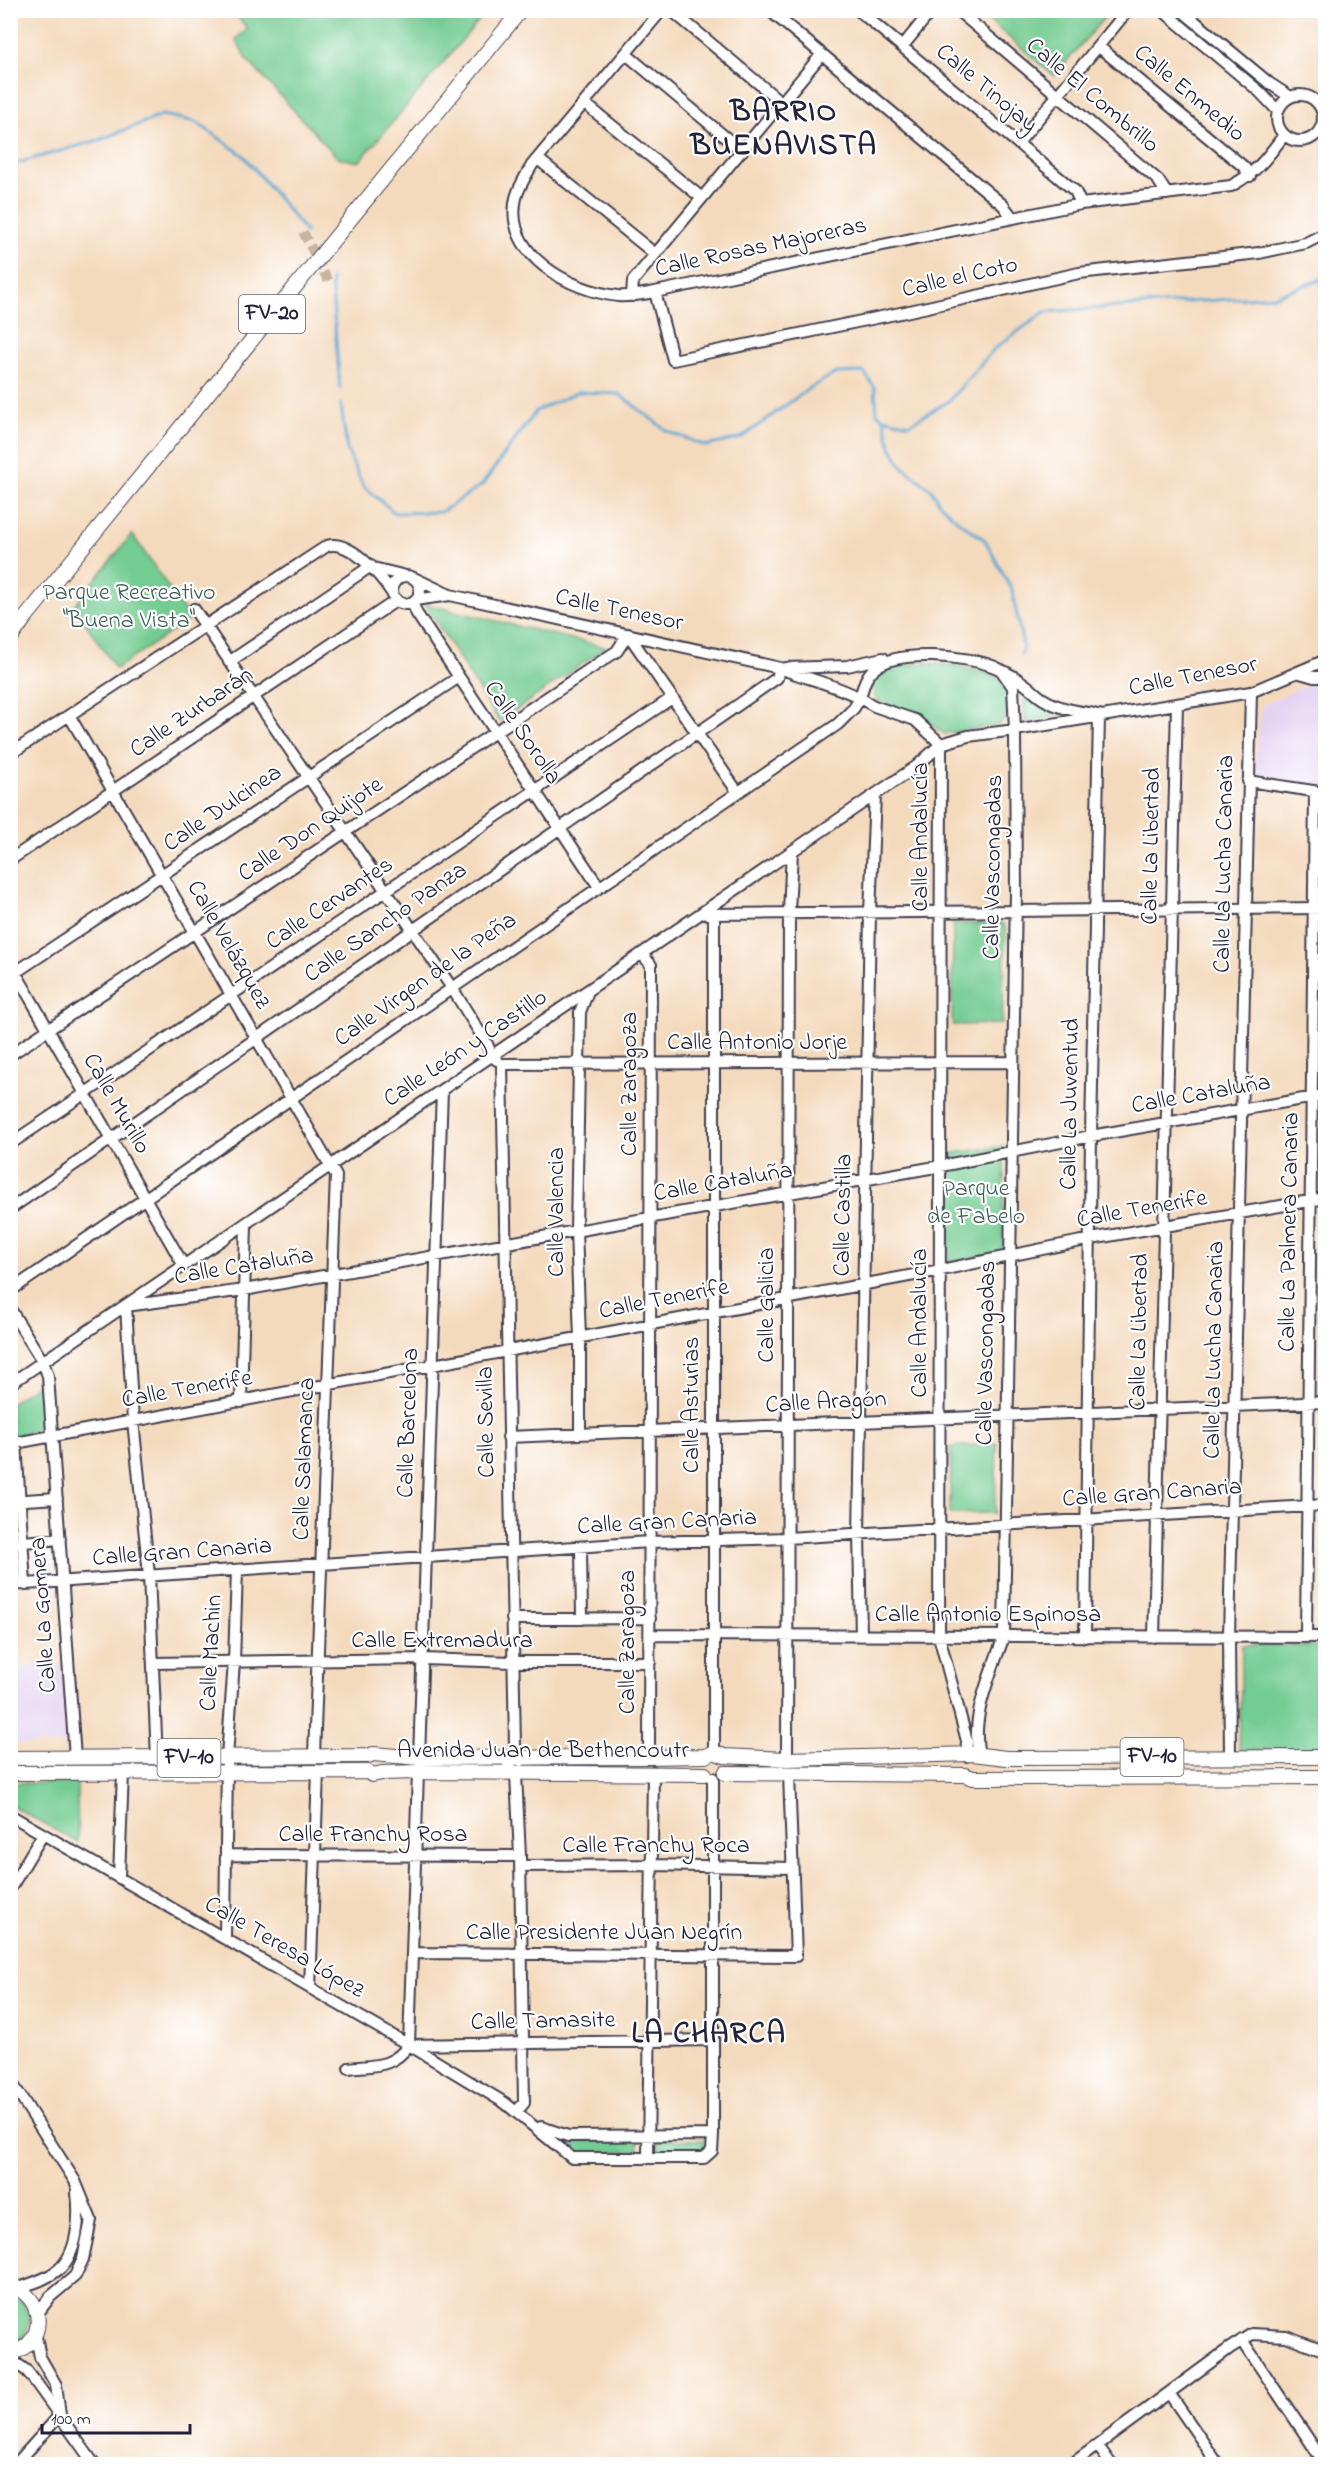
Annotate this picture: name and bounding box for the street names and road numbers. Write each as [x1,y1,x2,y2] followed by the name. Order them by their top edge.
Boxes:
[1018,30,1166,162] street label: Calle El Combrillo
[927,36,1045,143] street label: Calle Tinojay
[1125,37,1253,151] street label: Calle Enmedio
[652,208,870,288] street label: Calle Rosas Majoreras
[899,248,1021,308] street label: Calle el Coto
[239,295,305,333] road number: FV-20
[552,580,687,642] street label: Calle Tenesor
[1126,647,1261,707] street label: Calle Tenesor
[123,659,261,767] street label: Calle Zurbarán
[474,674,570,792] street label: Calle Sorolla
[1206,755,1244,973] street label: Calle La Lucha Canaria
[157,756,289,862] street label: Calle Dulcinea
[904,762,939,912] street label: Calle Andalucía
[1133,767,1171,925] street label: Calle La Libertad
[231,768,391,892] street label: Calle Don Quijote
[975,774,1013,960] street label: Calle Vascongadas
[259,848,401,960] street label: Calle Cervantes
[297,854,475,992] street label: Calle Sancho Panza
[177,874,280,1017] street label: Calle Velázquez
[328,904,524,1056] street label: Calle Virgen de la Peña
[377,981,556,1118] street label: Calle León y Castillo
[613,1012,648,1156] street label: Calle Zaragoza
[1052,1017,1090,1190] street label: Calle La Juventud
[667,1026,847,1061] street label: Calle Antonio Jorje
[73,1047,159,1161] street label: Calle Murillo
[1129,1066,1273,1124] street label: Calle Cataluña
[1270,1112,1310,1352] street label: Calle La Palmera Canaria
[540,1147,575,1277] street label: Calle Valencia
[825,1153,863,1277] street label: Calle Castilla
[651,1154,795,1212] street label: Calle Cataluña
[1074,1181,1210,1239] street label: Calle Tenerife
[172,1239,316,1295] street label: Calle Cataluña
[1196,1241,1234,1459] street label: Calle La Lucha Canaria
[750,1247,785,1363] street label: Calle Galicia
[903,1248,938,1398] street label: Calle Andalucía
[1121,1253,1159,1411] street label: Calle La Libertad
[968,1260,1006,1446] street label: Calle Vascongadas
[596,1270,732,1330] street label: Calle Tenerife
[675,1337,710,1473] street label: Calle Asturias
[389,1347,429,1499] street label: Calle Barcelona
[119,1361,255,1419] street label: Calle Tenerife
[469,1366,505,1478] street label: Calle Sevilla
[285,1377,325,1541] street label: Calle Salamanca
[765,1382,887,1424] street label: Calle Aragón
[1061,1470,1243,1518] street label: Calle Gran Canaria
[576,1501,758,1545] street label: Calle Gran Canaria
[91,1529,273,1577] street label: Calle Gran Canaria
[21,1536,67,1694] street label: Calle La Gomera
[611,1570,646,1714] street label: Calle Zaragoza
[191,1594,233,1712] street label: Calle Machin
[875,1598,1101,1633] street label: Calle Antonio Espinosa
[351,1624,533,1659] street label: Calle Extremadura
[397,1734,689,1769] street label: Avenida Juan de Bethencoutr
[1120,1738,1184,1776] road number: FV-10
[158,1739,220,1777] road number: FV-10
[278,1818,468,1854] street label: Calle Franchy Rosa
[562,1829,750,1865] street label: Calle Franchy Roca
[197,1888,372,2009] street label: Calle Teresa López
[466,1916,742,1951] street label: Calle Presidente Juan Negrín
[470,2003,616,2041] street label: Calle Tamasite

